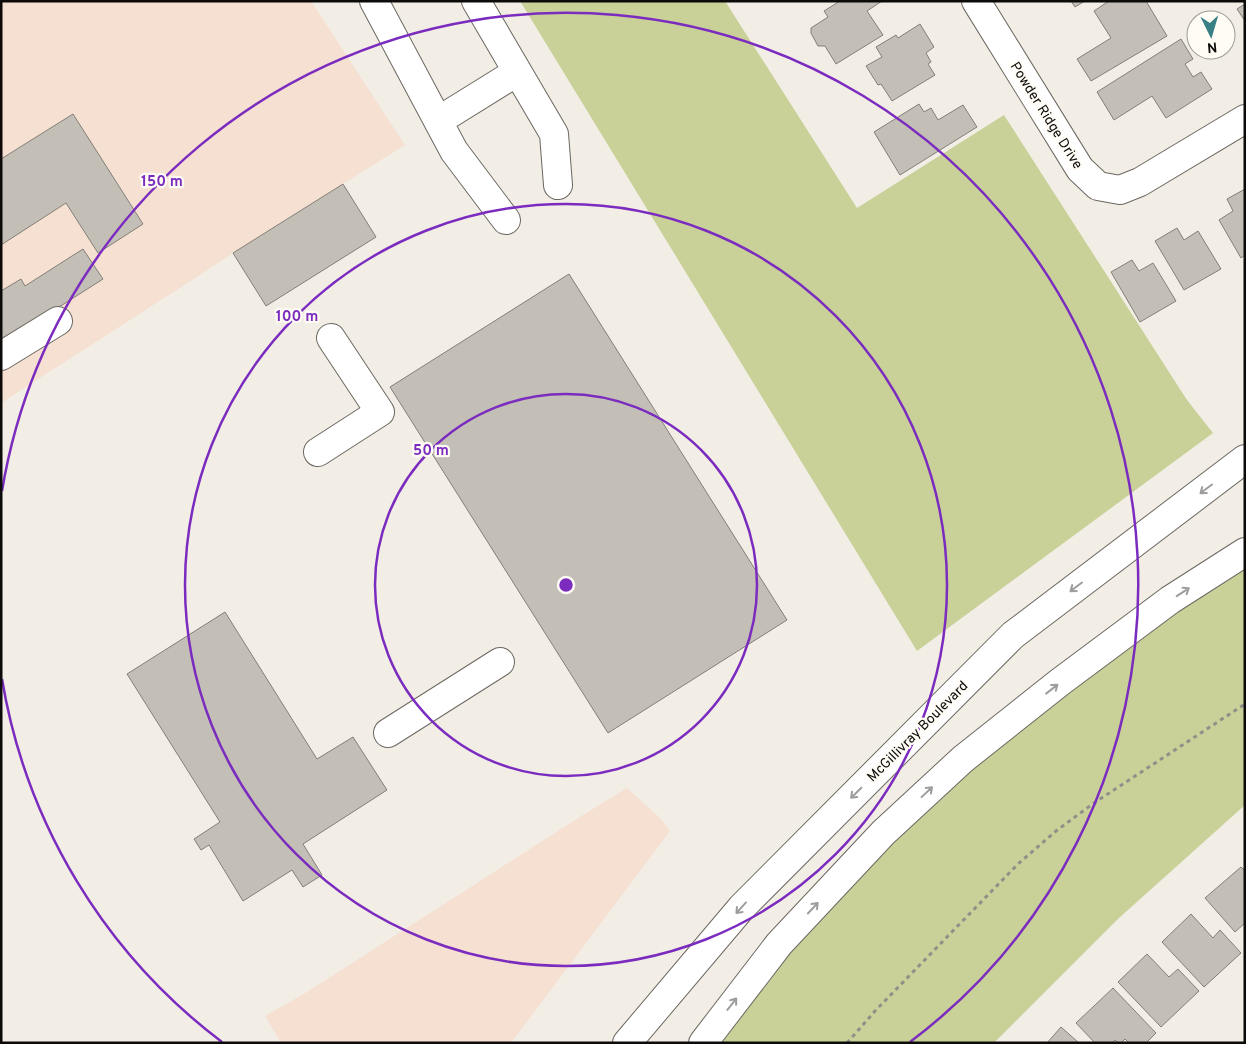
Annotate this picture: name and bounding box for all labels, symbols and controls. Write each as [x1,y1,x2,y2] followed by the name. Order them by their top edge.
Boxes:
[1186,10,1236,60] north arrow
[1206,38,1218,55] text: N
[1006,59,1086,173] street label: Powder Ridge Drive
[141,173,183,192] text: 150 m
[276,308,318,327] text: 100 m
[413,442,449,461] text: 50 m
[1200,483,1213,494] one-way arrow
[557,576,575,594] centre of rings
[1070,581,1083,592] one-way arrow
[1175,587,1189,597] one-way arrow
[864,678,972,786] street label: McGillivray Boulevard
[1045,683,1058,694] one-way arrow
[921,786,933,798] one-way arrow
[850,787,862,799] one-way arrow
[735,902,747,915] one-way arrow
[807,902,819,914] one-way arrow
[727,998,738,1011] one-way arrow

